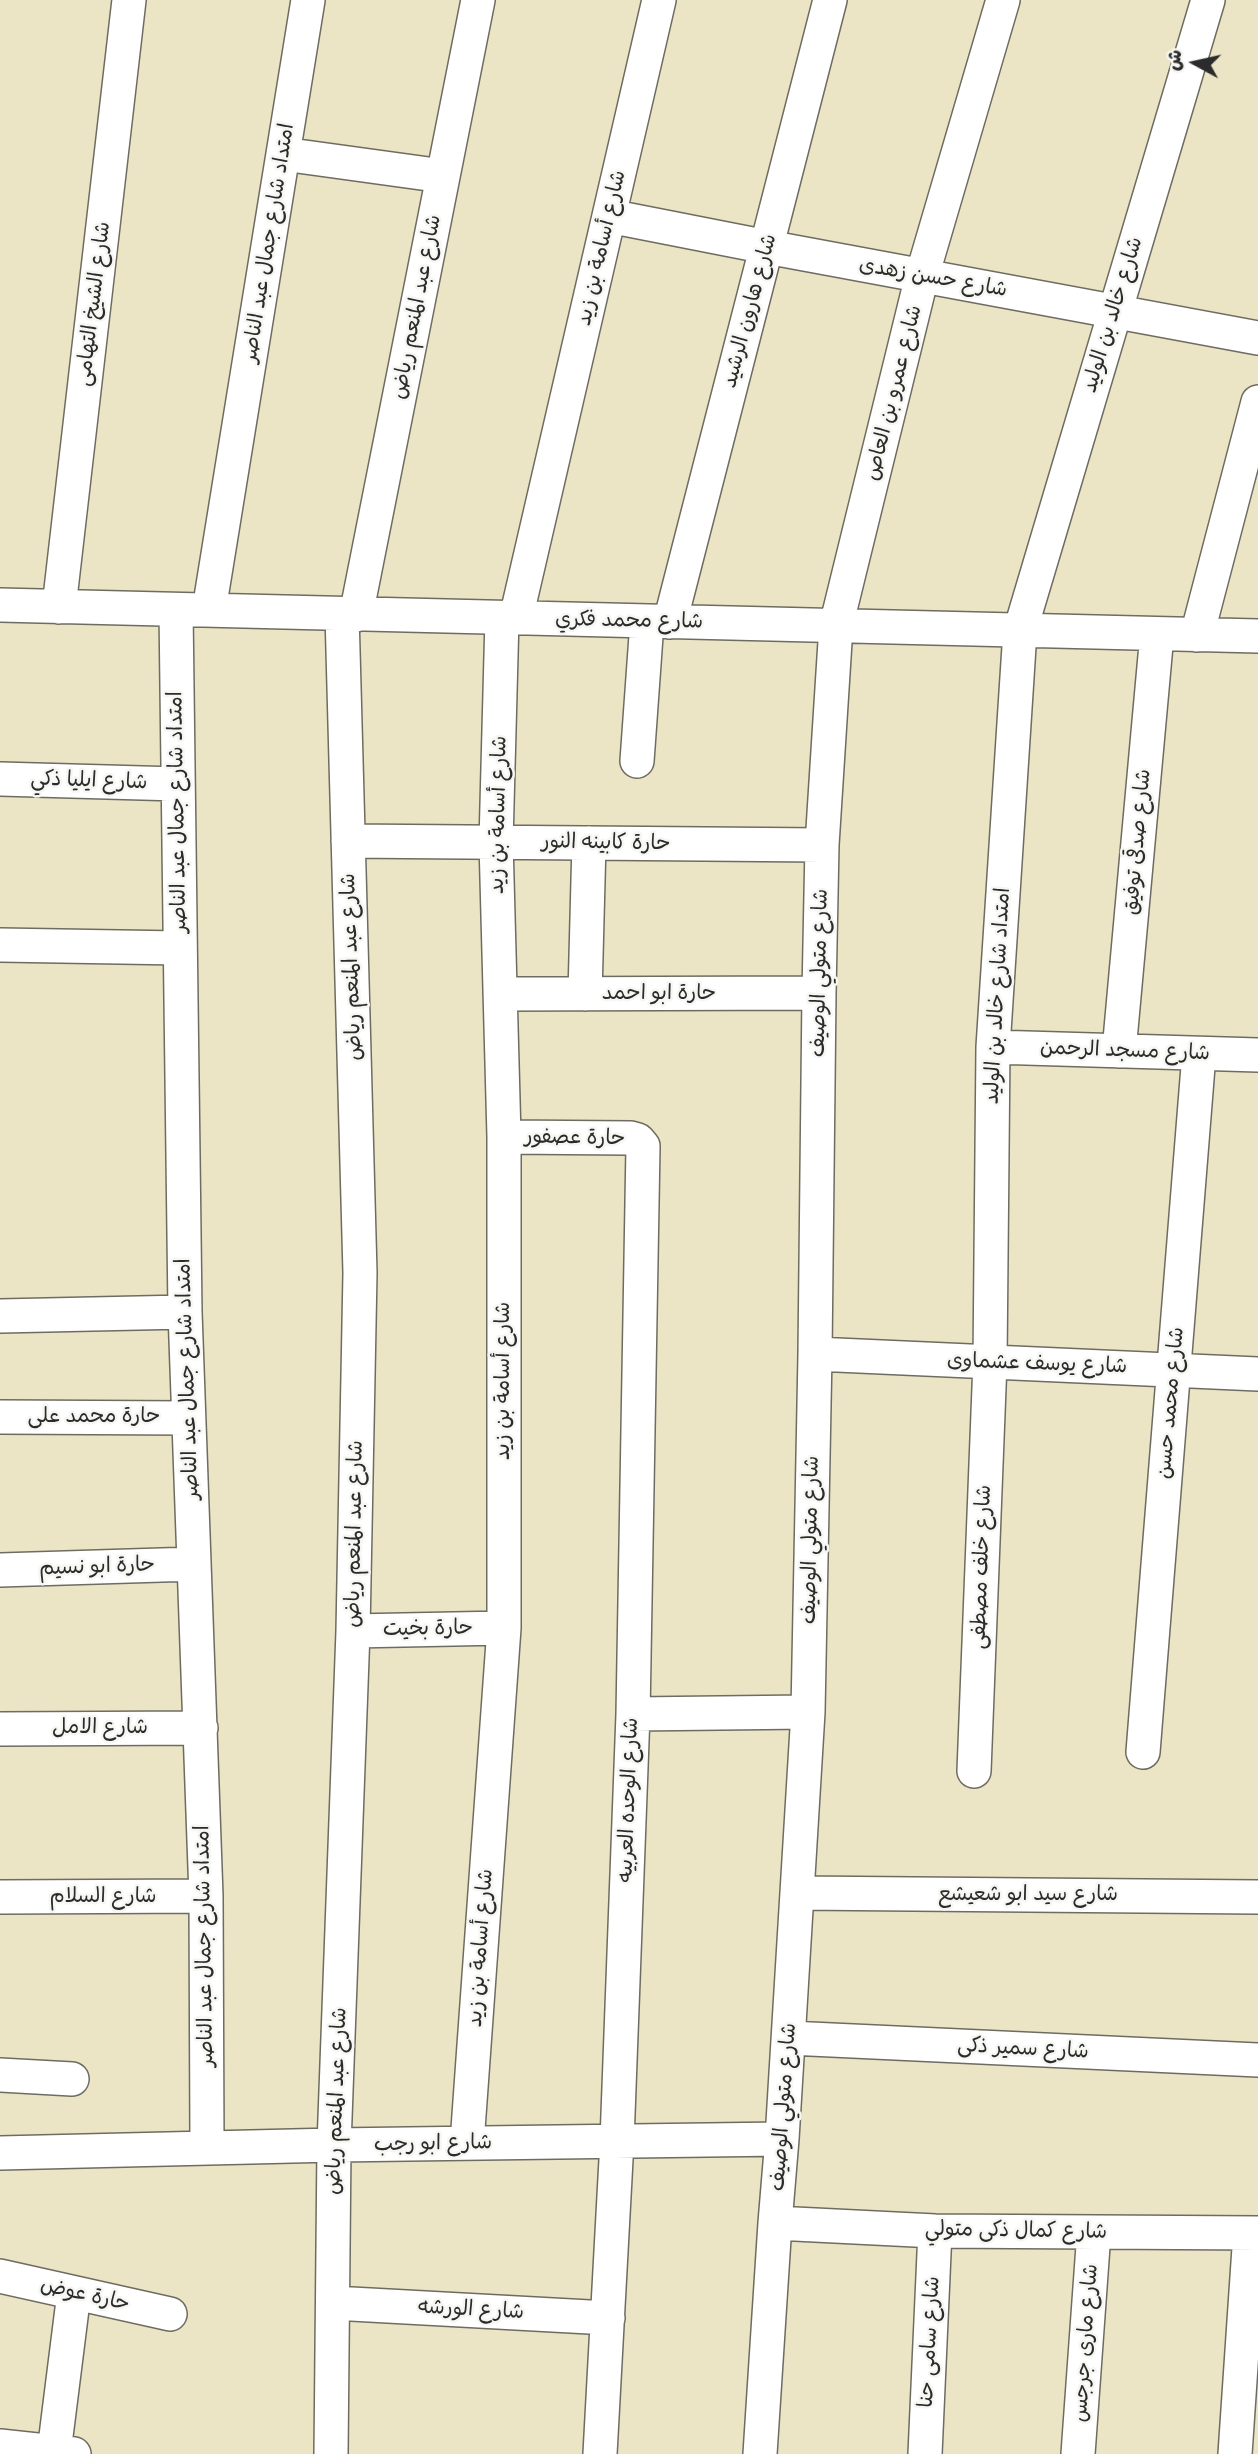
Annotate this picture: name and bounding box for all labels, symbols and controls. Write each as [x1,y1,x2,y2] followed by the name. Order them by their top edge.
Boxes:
[1160,28,1230,98] north arrow
[1156,47,1192,73] text: ش
[238,122,300,364] street label: امتداد شارع جمال عبد الناصر
[572,168,632,328] street label: شارع أسامة بن زيد
[387,213,447,401] street label: شارع عبد المنعم رياض
[71,220,117,388] street label: شارع الشيخ التهامى
[717,231,783,391] street label: شارع هارون الرشيد
[1077,234,1149,396] street label: شارع خالد بن الوليد
[857,253,1009,303] street label: شارع حسن زهدى
[860,303,928,483] street label: شارع عمرو بن العاص
[555,607,703,635] street label: شارع محمد فكري
[163,691,193,933] street label: امتداد شارع جمال عبد الناصر
[485,736,513,894] street label: شارع أسامة بن زيد
[30,766,148,796] street label: شارع ايليا ذكي
[1119,768,1157,916] street label: شارع صدقى توفيق
[541,829,671,857] street label: حارة كابينه النور
[336,873,368,1061] street label: شارع عبد المنعم رياض
[980,887,1016,1105] street label: امتداد شارع خالد بن الوليد
[806,888,834,1058] street label: شارع متولي الوصيف
[602,981,716,1007] street label: حارة ابو احمد
[1040,1035,1210,1067] street label: شارع مسجد الرحمن
[524,1125,626,1151] street label: حارة عصفور
[171,1258,205,1500] street label: امتداد شارع جمال عبد الناصر
[491,1302,517,1460] street label: شارع أسامة بن زيد
[1152,1326,1190,1480] street label: شارع محمد حسن
[946,1348,1128,1380] street label: شارع يوسف عشماوى
[28,1404,160,1430] street label: حارة محمد على
[341,1440,369,1628] street label: شارع عبد المنعم رياض
[797,1455,825,1625] street label: شارع متولي الوصيف
[967,1484,997,1650] street label: شارع خلف مصطفى
[39,1552,155,1582] street label: حارة ابو نسيم
[383,1616,473,1642] street label: حارة بخيت
[52,1715,148,1741] street label: شارع الامل
[614,1717,644,1883] street label: شارع الوحده العربيه
[190,1825,220,2067] street label: امتداد شارع جمال عبد الناصر
[463,1868,499,2028] street label: شارع أسامة بن زيد
[938,1882,1118,1908] street label: شارع سيد ابو شعيشع
[49,1884,157,1910] street label: شارع السلام
[321,2007,353,2195] street label: شارع عبد المنعم رياض
[766,2022,802,2192] street label: شارع متولي الوصيف
[957,2033,1089,2065] street label: شارع سمير ذكى
[374,2130,492,2158] street label: شارع ابو رجب
[925,2217,1107,2245] street label: شارع كمال ذكى متولي
[1068,2263,1104,2423] street label: شارع مارى جرجس
[38,2272,132,2318] street label: حارة عوض
[914,2276,946,2408] street label: شارع سامى حنا
[417,2295,525,2325] street label: شارع الورشه

